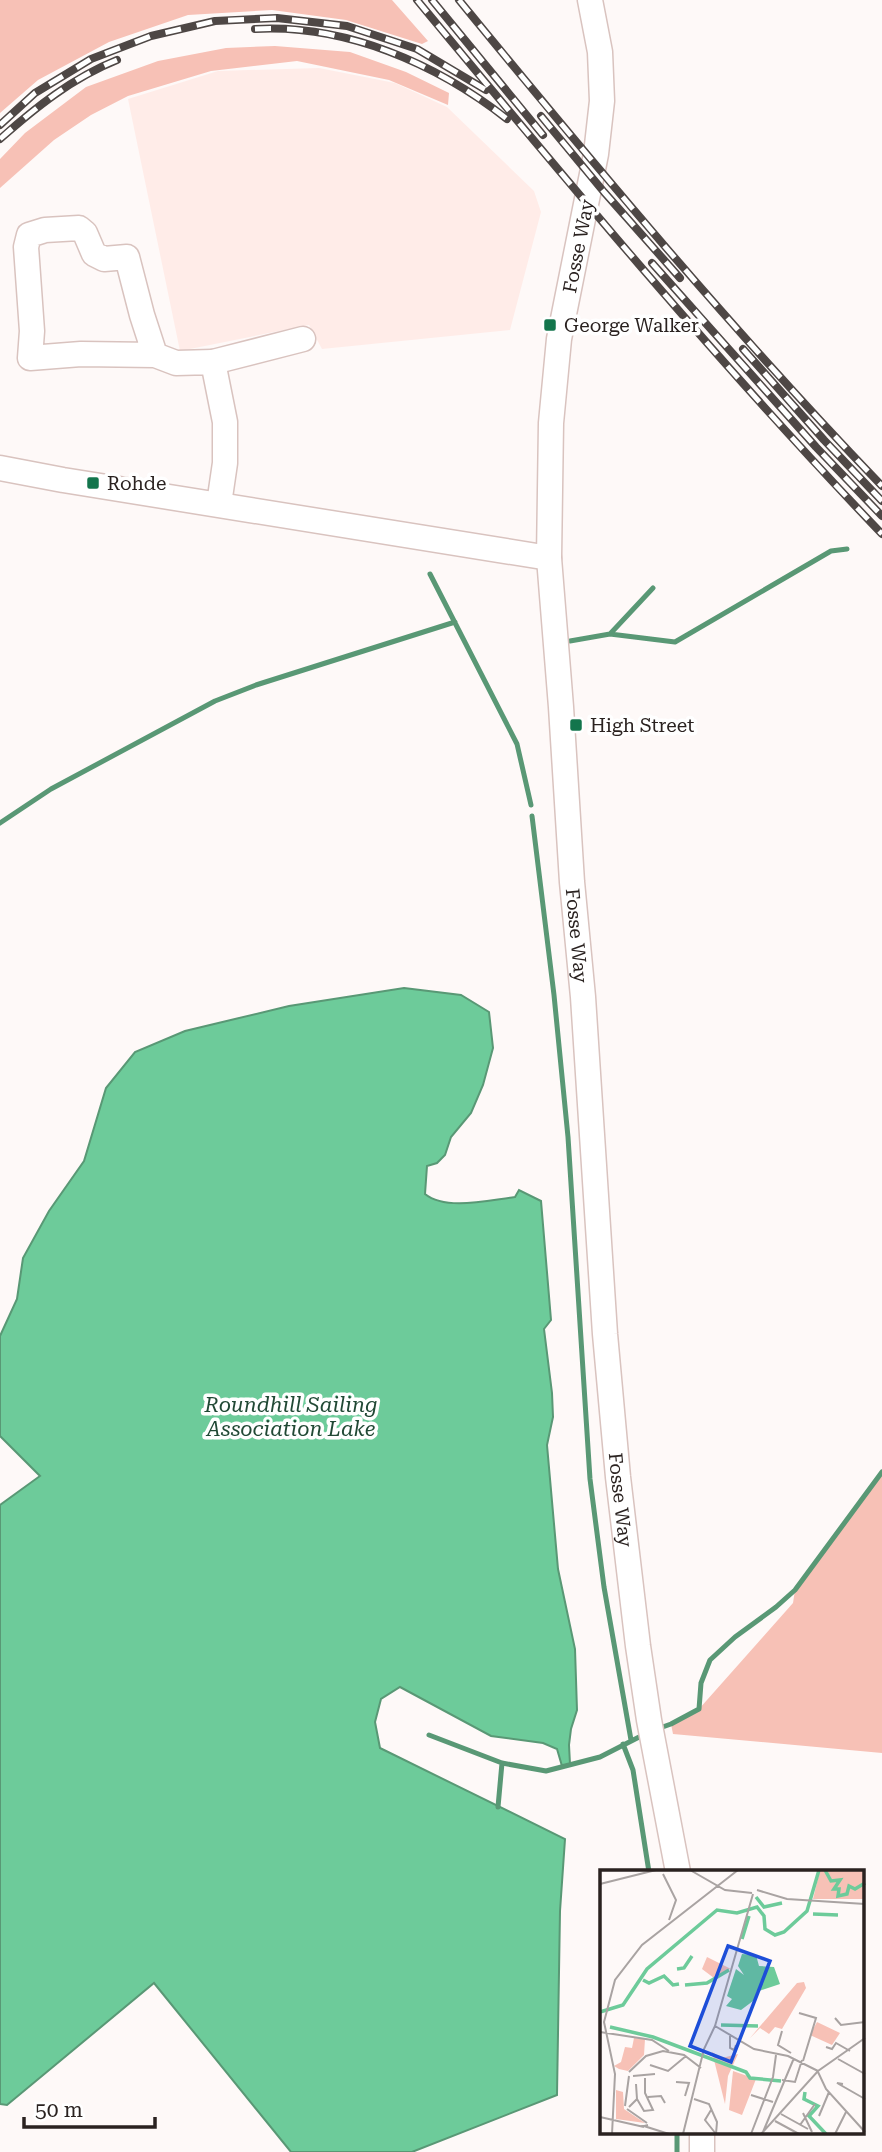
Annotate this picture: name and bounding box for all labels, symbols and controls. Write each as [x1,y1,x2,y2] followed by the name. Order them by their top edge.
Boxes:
[558,197,599,295] street label: Fosse Way
[564,314,699,337] place label: George Walker
[542,317,558,333] marker: George Walker
[107,472,166,495] place label: Rohde
[85,475,101,491] marker: Rohde
[590,714,694,737] place label: High Street
[568,717,584,733] marker: High Street
[561,887,593,985] street label: Fosse Way
[203,1393,378,1441] water label: Roundhill Sailing Association Lake
[604,1452,637,1549] street label: Fosse Way
[600,1870,864,2134] inset map
[24,2086,156,2130] scale bar
[35,2098,83,2122] text: 50 m

